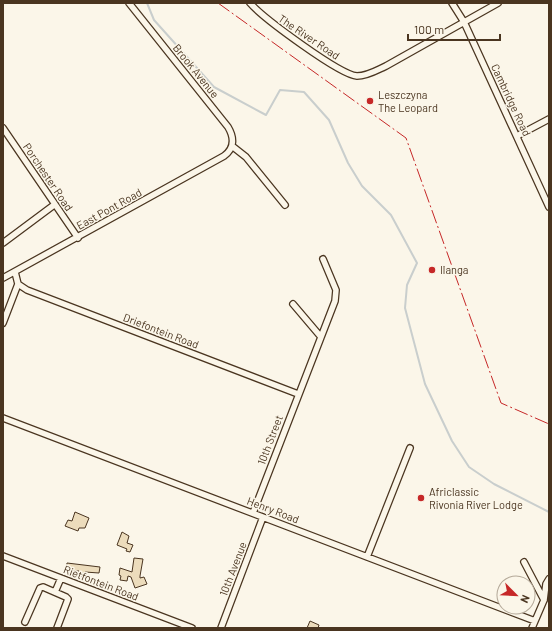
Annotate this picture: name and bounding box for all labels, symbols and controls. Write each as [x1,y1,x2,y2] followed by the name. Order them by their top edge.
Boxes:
[276,11,342,62] street label: The River Road
[408,16,500,42] scale bar
[414,22,444,36] text: 100 m
[171,41,222,100] street label: Brook Avenue
[489,62,534,138] street label: Cambridge Road
[378,88,438,114] place label: Leszczyna The Leopard
[365,96,375,106] marker: Leszczyna The Leopard
[21,140,76,213] street label: Porchester Road
[74,185,144,232] street label: East Pont Road
[440,263,468,276] place label: Ilanga
[427,265,437,275] marker: Ilanga
[122,310,201,351] street label: Driefontein Road
[254,413,285,467] street label: 10th Street
[429,485,523,511] place label: Africlassic Rivonia River Lodge
[416,493,426,503] marker: Africlassic Rivonia River Lodge
[245,494,301,525] street label: Henry Road
[216,540,249,598] street label: 10th Avenue
[62,562,141,603] street label: Rietfontein Road
[496,575,536,615] north arrow
[518,593,533,605] text: N

